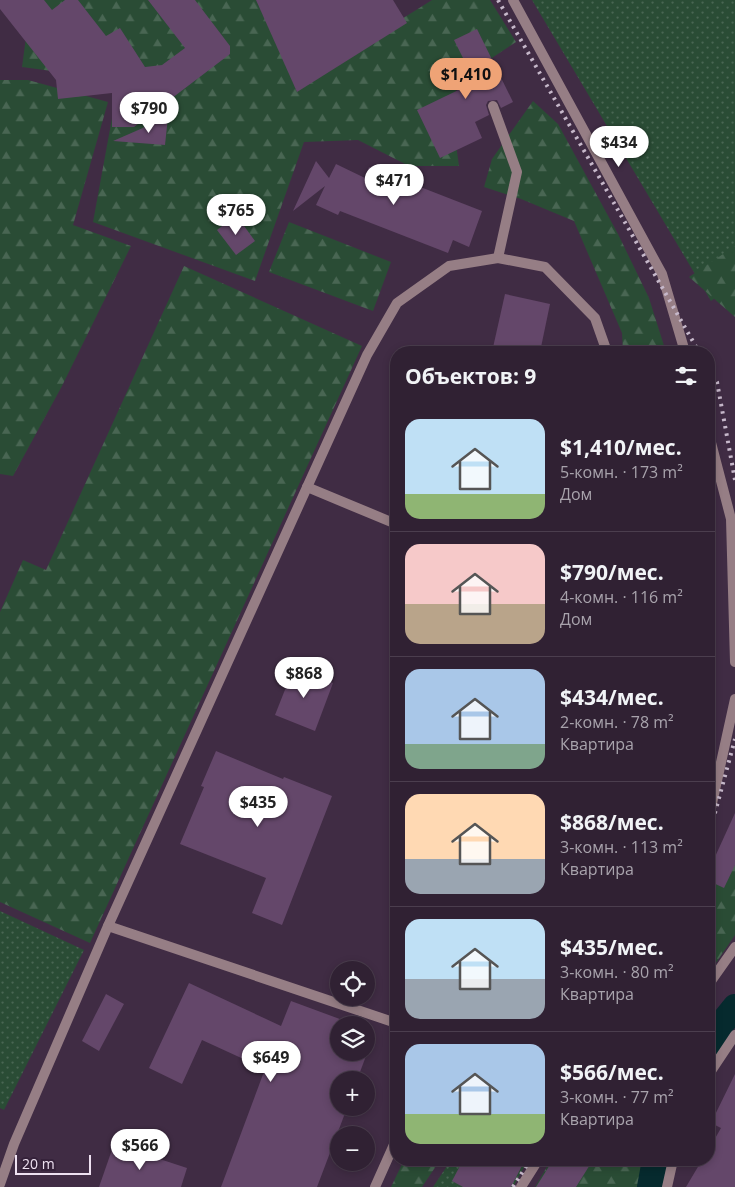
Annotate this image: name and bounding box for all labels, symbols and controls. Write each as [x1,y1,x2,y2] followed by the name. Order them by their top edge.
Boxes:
[425,58,507,100] pin: $1,410
[441,63,491,85] text: $1,410
[119,92,179,134] pin: $790
[131,97,167,119] text: $790
[589,126,649,168] pin: $434
[601,131,637,153] text: $434
[364,164,424,206] pin: $471
[376,169,412,191] text: $471
[206,194,266,236] pin: $765
[218,199,254,221] text: $765
[405,362,536,390] text: Объектов: 9
[672,362,700,390] icon: filters
[560,433,682,461] text: $1,410/мес.
[445,439,505,499] icon: home
[560,461,683,483] text: 5-комн. · 173 m²
[560,483,592,505] text: Дом
[560,558,664,586] text: $790/мес.
[445,564,505,624] icon: home
[560,586,683,608] text: 4-комн. · 116 m²
[560,608,592,630] text: Дом
[274,656,334,699] pin: $868
[286,662,322,684] text: $868
[560,683,664,711] text: $434/мес.
[445,689,505,749] icon: home
[560,711,674,733] text: 2-комн. · 78 m²
[560,733,634,755] text: Квартира
[228,786,288,828] pin: $435
[240,791,276,813] text: $435
[560,808,664,836] text: $868/мес.
[445,814,505,874] icon: home
[560,836,683,858] text: 3-комн. · 113 m²
[560,858,634,880] text: Квартира
[560,933,664,961] text: $435/мес.
[445,939,505,999] icon: home
[330,961,375,1171] map controls
[330,961,375,1006] button: locate
[560,961,674,983] text: 3-комн. · 80 m²
[560,983,634,1005] text: Квартира
[330,1016,375,1061] button: layers
[241,1040,301,1083] pin: $649
[253,1046,289,1068] text: $649
[560,1058,664,1086] text: $566/мес.
[445,1064,505,1124] icon: home
[330,1071,375,1116] button: +
[560,1086,674,1108] text: 3-комн. · 77 m²
[560,1108,634,1130] text: Квартира
[330,1126,375,1171] button: −
[110,1128,170,1171] pin: $566
[122,1134,158,1156] text: $566
[15,1152,91,1175] scale bar
[22,1154,55,1173] text: 20 m

